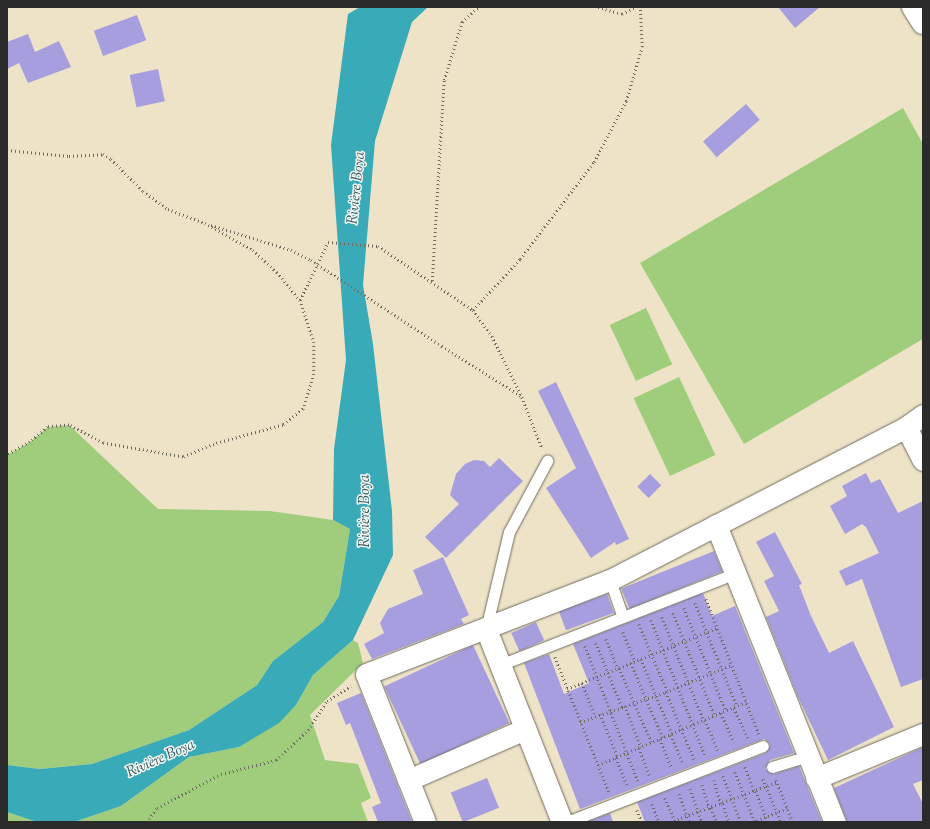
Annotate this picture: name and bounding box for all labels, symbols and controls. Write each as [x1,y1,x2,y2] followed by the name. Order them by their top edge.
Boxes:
[344,151,370,225] water label: Rivière Boya
[357,475,375,547] water label: Rivière Boya
[124,736,198,782] water label: Rivière Boya

